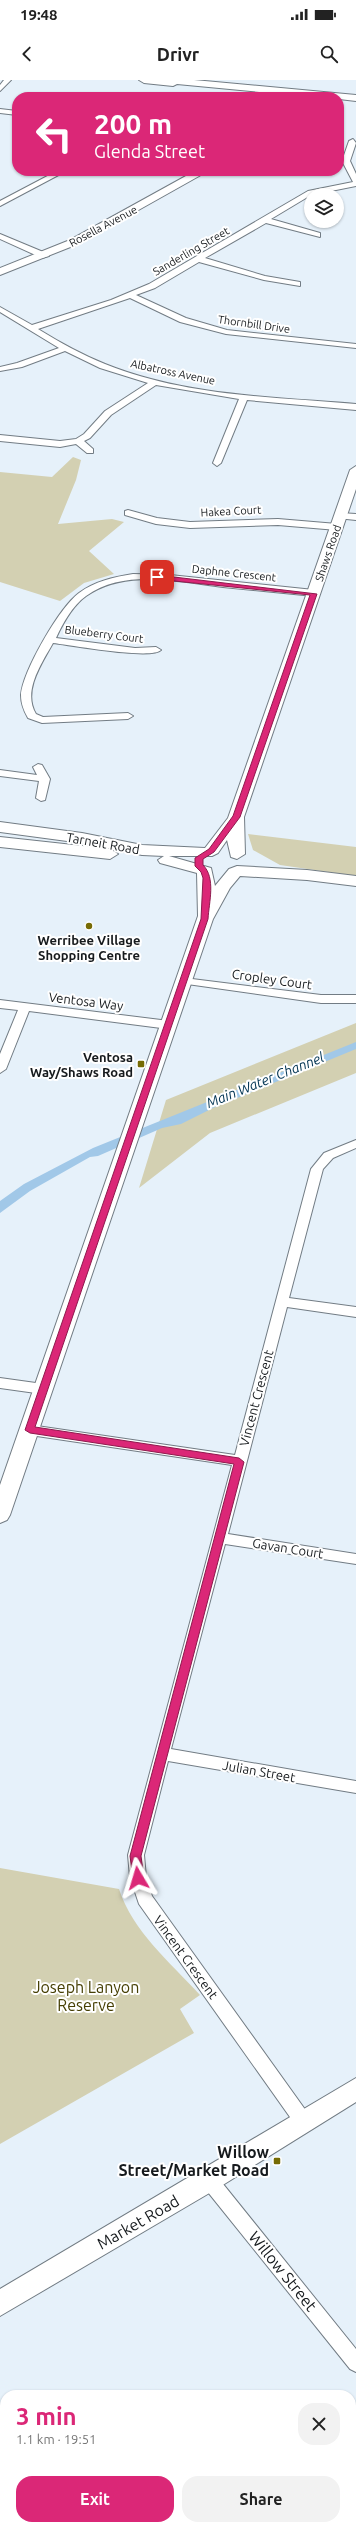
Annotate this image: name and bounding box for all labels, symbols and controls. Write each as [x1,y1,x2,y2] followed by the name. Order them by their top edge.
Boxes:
[20,6,58,23] text: 19:48
[16,43,38,65] icon: back
[318,43,340,65] icon: search
[157,44,199,64] text: Drivr
[28,108,80,160] icon: left
[94,108,172,139] text: 200 m
[94,141,205,161] text: Glenda Street
[304,188,344,228] map controls
[304,188,344,228] button: layers
[67,203,139,249] street label: Rosella Avenue
[151,224,232,278] street label: Sanderling Street
[217,313,291,335] street label: Thornbill Drive
[130,357,216,387] street label: Albatross Avenue
[200,503,262,519] street label: Hakea Court
[313,523,343,583] street label: Shaws Road
[140,560,174,594] pin
[191,563,277,583] street label: Daphne Crescent
[146,566,168,588] icon: arrive
[64,623,145,645] street label: Blueberry Court
[65,830,141,856] street label: Tarneit Road
[84,921,94,931] marker: Werribee Village Shopping Centre
[38,933,140,962] place label: Werribee Village Shopping Centre
[231,966,313,992] street label: Cropley Court
[48,989,124,1013] street label: Ventosa Way
[204,1049,326,1111] water label: Main Water Channel
[30,1050,133,1079] place label: Ventosa Way/Shaws Road
[136,1059,146,1069] marker: Ventosa Way/Shaws Road
[236,1348,276,1448] street label: Vincent Crescent
[251,1535,325,1561] street label: Gavan Court
[221,1758,297,1784] street label: Julian Street
[117,1857,159,1899] position arrow
[151,1913,221,2001] street label: Vincent Crescent
[33,1978,139,2014] park label: Joseph Lanyon Reserve
[119,2143,269,2179] place label: Willow Street/Market Road
[272,2156,282,2166] marker: Willow Street/Market Road
[94,2191,182,2253] street label: Market Road
[245,2227,321,2315] street label: Willow Street
[16,2403,77,2430] text: 3 min
[298,2403,340,2445] button: close
[16,2432,96,2446] text: 1.1 km · 19:51
[16,2476,174,2522] button: Exit
[182,2476,340,2522] button: Share

